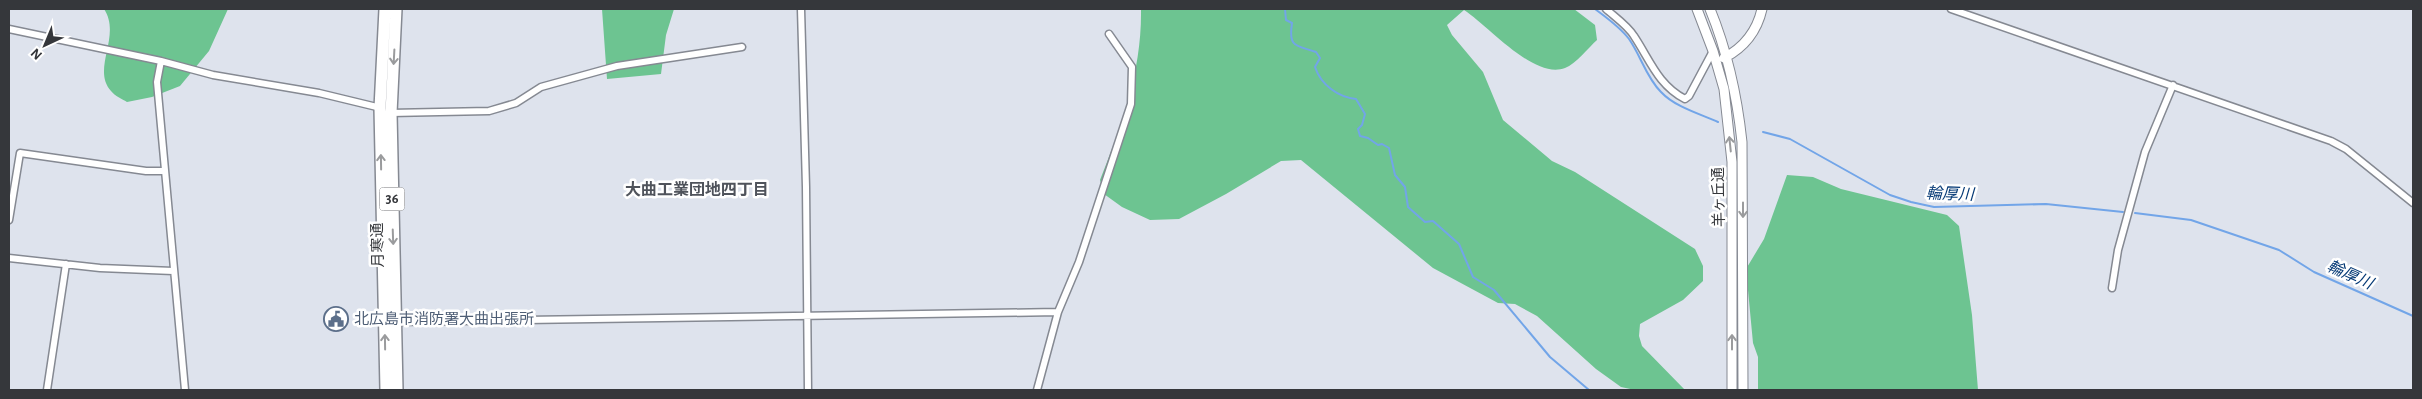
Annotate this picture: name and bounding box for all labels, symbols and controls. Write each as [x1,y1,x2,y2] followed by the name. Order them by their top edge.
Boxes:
[20,20,70,70] north arrow
[28,45,45,62] text: N
[389,49,398,65] one-way arrow
[1726,136,1735,152] one-way arrow
[376,154,386,170] one-way arrow
[1710,167,1727,227] street label: 羊ヶ丘通
[625,181,769,198] district label: 大曲工業団地四丁目
[1926,184,1976,203] water label: 輪厚川
[380,188,404,210] road number: 36
[1738,202,1748,218] one-way arrow
[369,222,386,268] street label: 月寒通
[388,229,397,245] one-way arrow
[2325,257,2377,293] water label: 輪厚川
[323,306,349,332] public building icon: 北広島市消防署大曲出張所
[354,310,534,327] place label: 北広島市消防署大曲出張所
[380,334,390,350] one-way arrow
[1727,334,1737,350] one-way arrow

